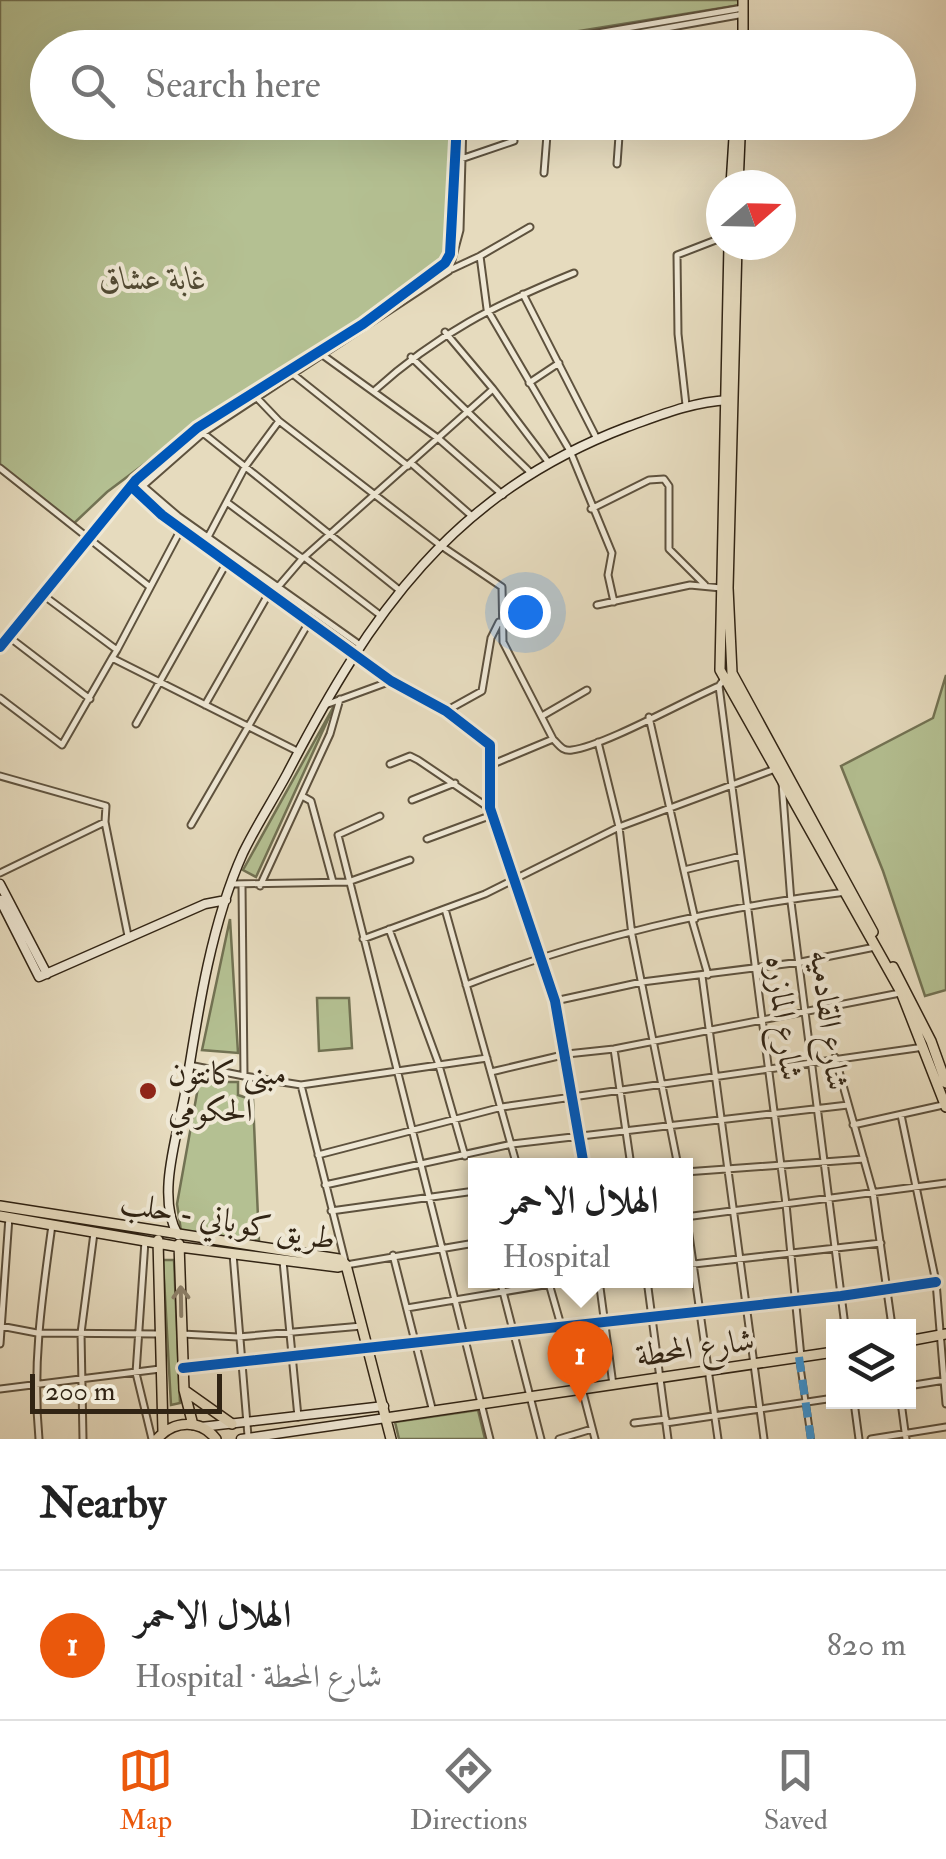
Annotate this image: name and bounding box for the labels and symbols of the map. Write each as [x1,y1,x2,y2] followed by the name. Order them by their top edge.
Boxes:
[706,170,796,260] north arrow
[99,259,207,299] park label: غابة عشاق
[500,587,551,638] your location
[795,948,857,1093] street label: شارع القادميه
[751,954,811,1083] street label: شارع المازره
[168,1054,287,1136] place label: مبنى كانتون الحكومي
[137,1080,159,1102] marker: مبنى كانتون الحكومي
[116,1182,339,1265] street label: طريق كوباني - حلب
[172,1286,191,1318] one-way arrow
[548,1320,612,1403] pin: 1
[633,1320,758,1382] street label: شارع المحطة
[30,1369,222,1414] scale bar

